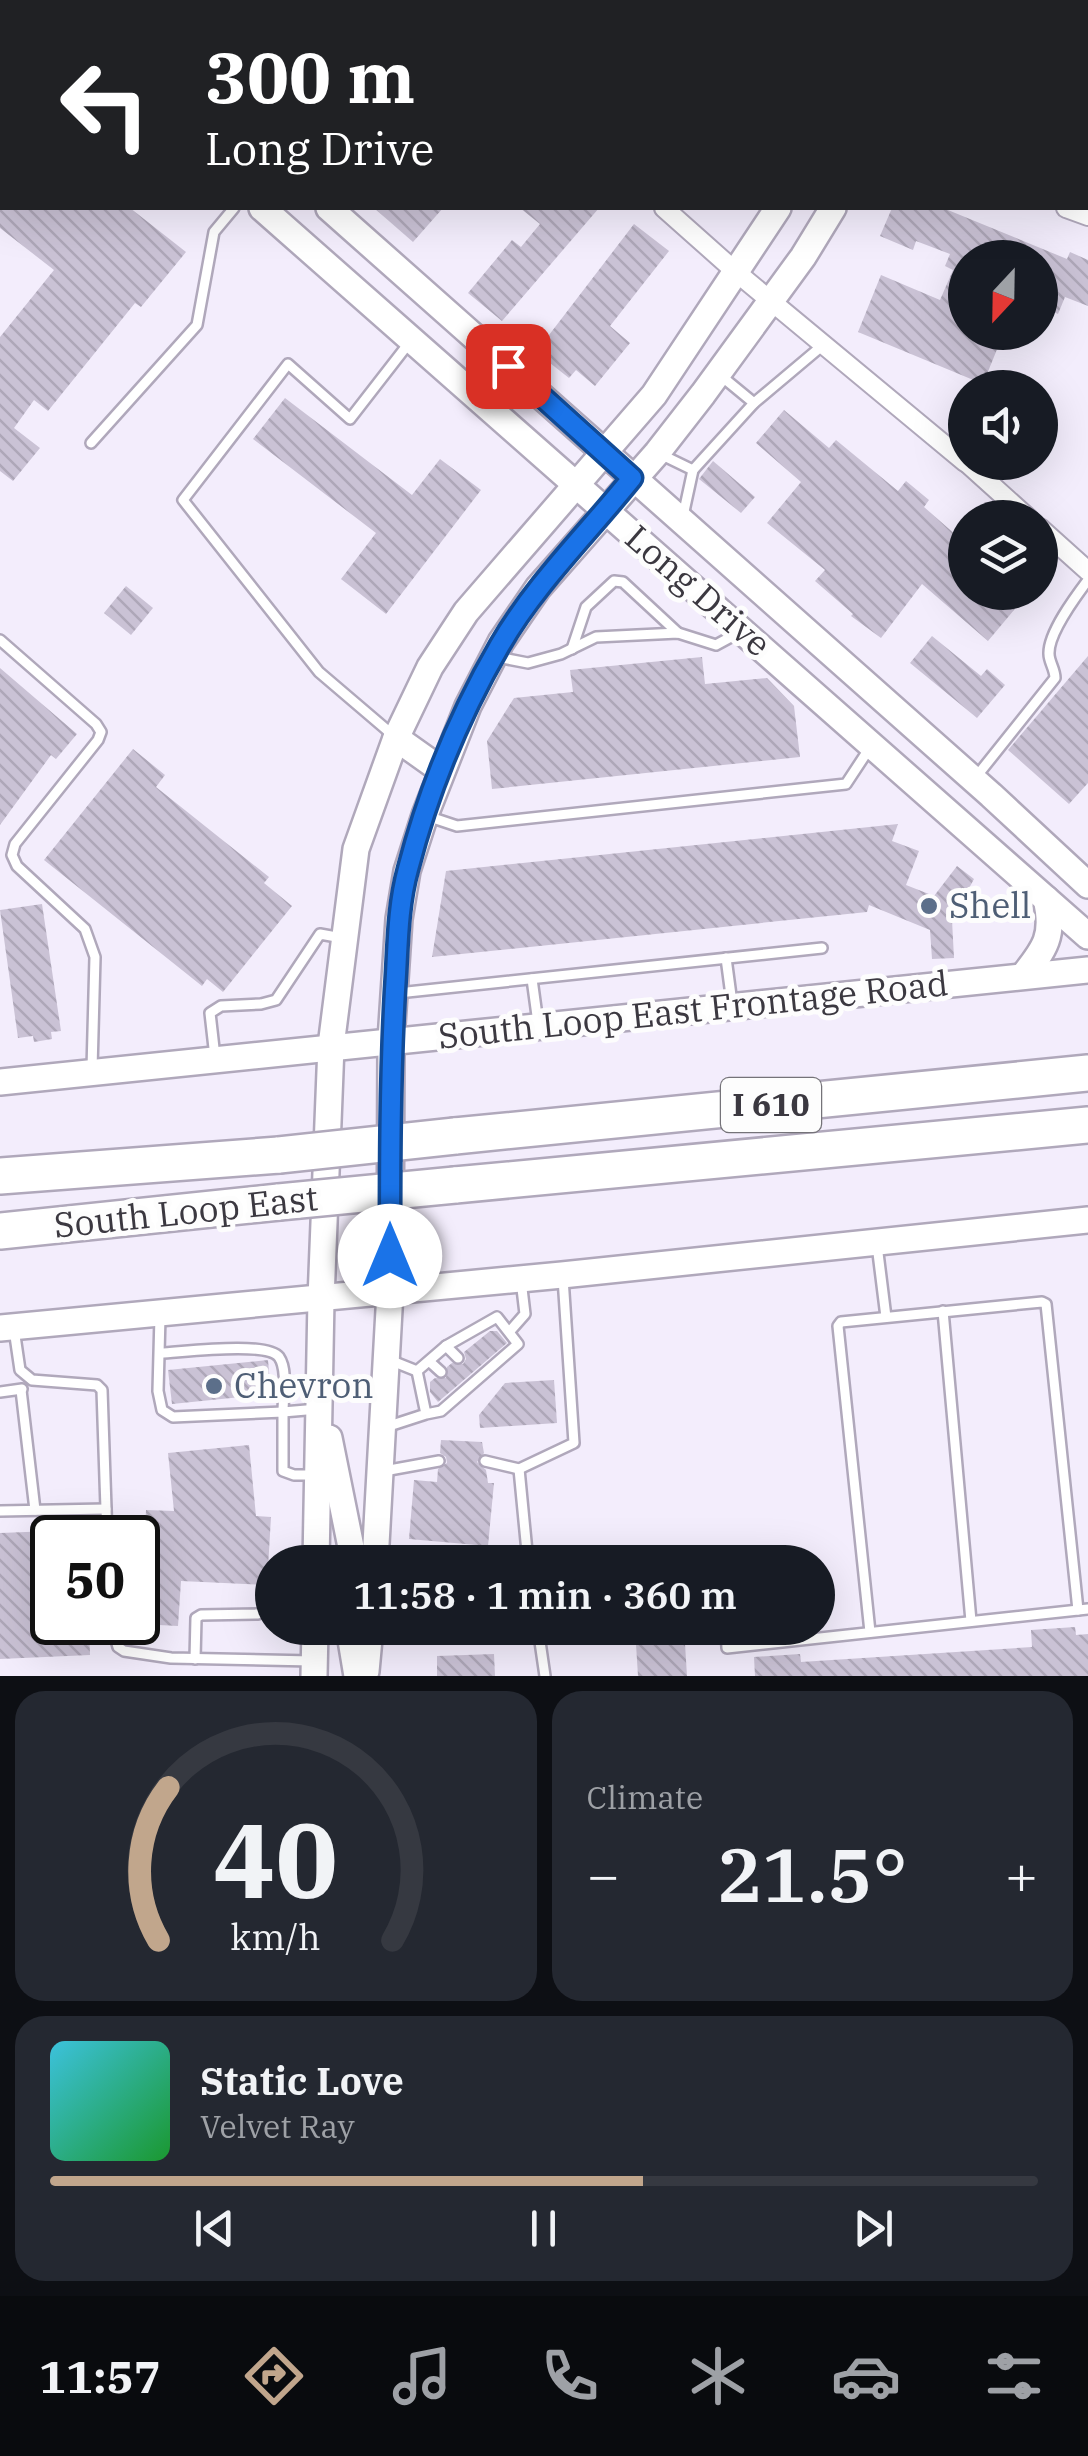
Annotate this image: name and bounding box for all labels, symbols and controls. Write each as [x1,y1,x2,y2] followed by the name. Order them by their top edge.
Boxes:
[205,31,415,122] text: 300 m
[40,40,170,170] icon: left
[205,119,434,177] text: Long Drive
[948,240,1058,350] north arrow
[948,240,1058,610] map controls
[466,324,551,409] pin
[481,339,536,394] icon: arrive
[948,370,1058,480] button: sound
[948,500,1058,610] button: layers
[616,514,781,666] street label: Long Drive
[949,882,1031,928] place label: Shell
[918,895,940,917] marker: Shell
[436,959,950,1059] street label: South Loop East Frontage Road
[721,1078,821,1132] road number: I 610
[52,1174,320,1248] street label: South Loop East
[338,1204,442,1308] position arrow
[234,1362,374,1408] place label: Chevron
[203,1375,225,1397] marker: Chevron
[30,1515,160,1645] speed limit sign: 50
[353,1570,737,1619] text: 11:58 · 1 min · 360 m
[587,1776,703,1818] text: Climate
[213,1791,338,1927] text: 40
[717,1825,908,1923] text: 21.5°
[587,1839,620,1910] text: −
[1005,1839,1038,1910] text: +
[231,1913,321,1960] text: km/h
[200,2056,404,2105] text: Static Love
[200,2105,355,2147] text: Velvet Ray
[187,2201,242,2256] icon: previous
[516,2201,571,2256] icon: pause
[846,2201,901,2256] icon: next
[239,2341,309,2411] icon: directions
[387,2341,457,2411] icon: music
[535,2341,605,2411] icon: phone
[683,2341,753,2411] icon: climate
[831,2341,901,2411] icon: car
[979,2341,1049,2411] icon: filters
[39,2347,161,2405] text: 11:57

